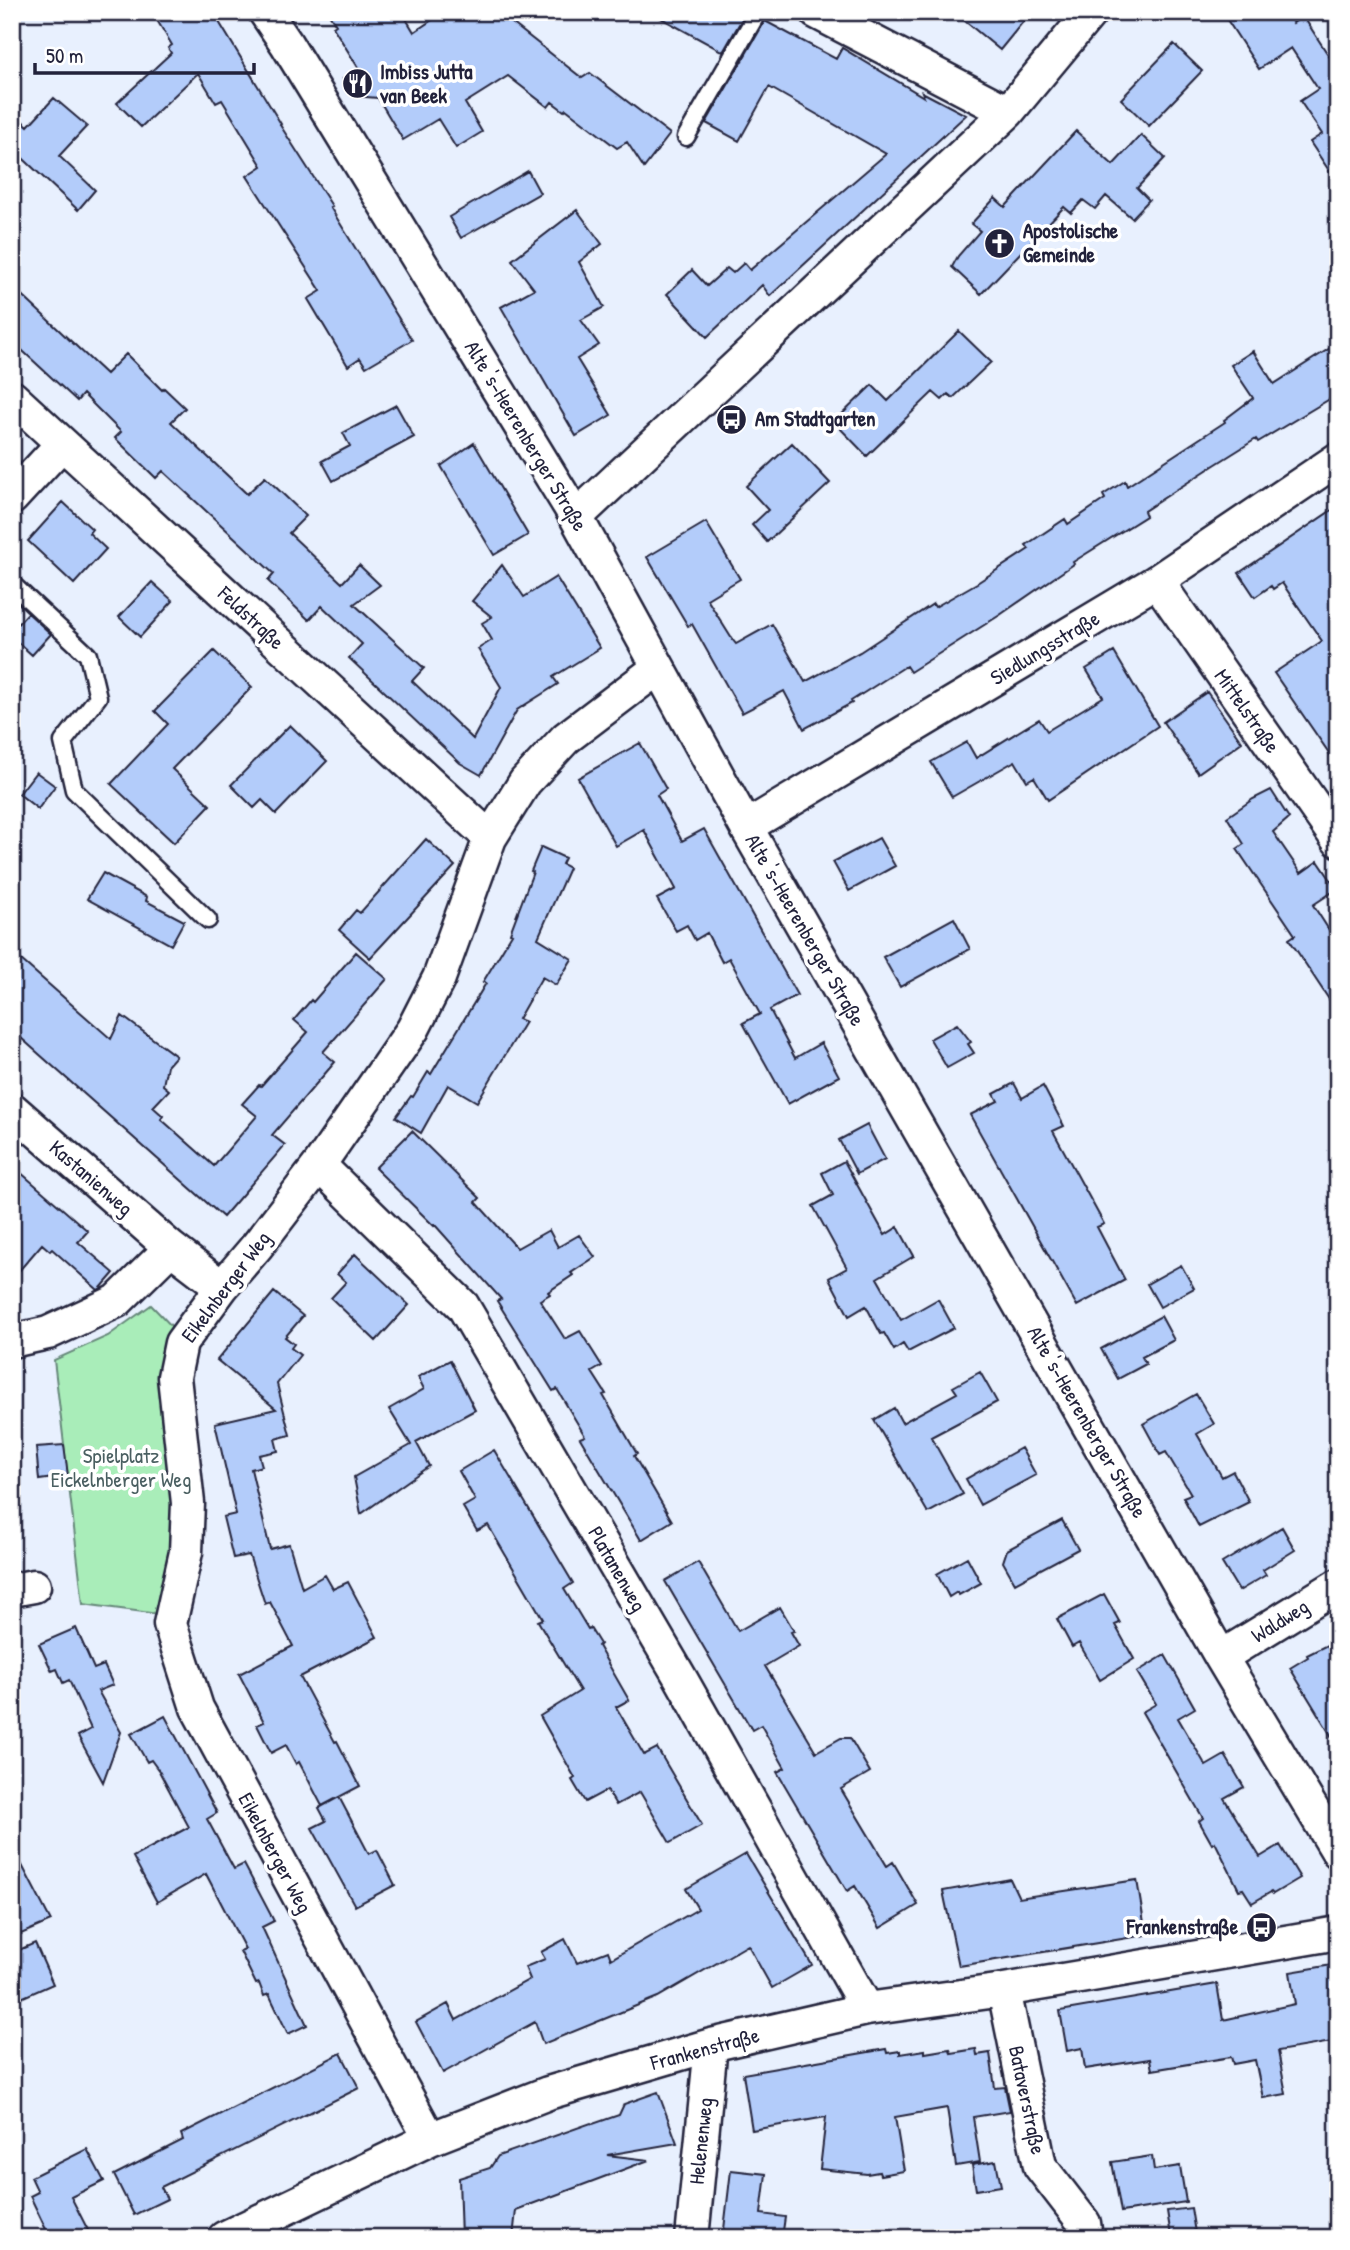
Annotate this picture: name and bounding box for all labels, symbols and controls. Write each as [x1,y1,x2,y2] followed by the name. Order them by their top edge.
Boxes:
[35,32,254,76] scale bar
[46,41,83,70] text: 50 m
[380,57,473,110] place label: Imbiss Jutta van Beek
[340,67,374,101] restaurant icon: Imbiss Jutta van Beek
[1023,216,1119,269] place label: Apostolische Gemeinde
[983,226,1017,260] church icon: Apostolische Gemeinde
[458,335,595,536] street label: Alte 's-Heerenberger Straße
[715,402,749,436] bus stop icon: Am Stadtgarten
[755,404,876,434] place label: Am Stadtgarten
[211,579,291,656] street label: Feldstraße
[985,603,1105,692] street label: Siedlungsstraße
[1208,663,1287,759] street label: Mittelstraße
[739,828,872,1031] street label: Alte 's-Heerenberger Straße
[43,1133,139,1222] street label: Kastanienweg
[174,1225,277,1348] street label: Eikelnberger Weg
[1021,1320,1154,1523] street label: Alte 's-Heerenberger Straße
[51,1441,191,1494] park label: Spielplatz Eickelnberger Weg
[581,1521,654,1617] street label: Platanenweg
[1246,1592,1314,1649] street label: Waldweg
[232,1787,319,1918] street label: Eikelnberger Weg
[1244,1910,1278,1944] bus stop icon: Frankenstraße
[1126,1912,1239,1942] place label: Frankenstraße
[646,2020,762,2077] street label: Frankenstraße
[1002,2043,1053,2157] street label: Bataverstraße
[682,2096,719,2186] street label: Helenenweg

